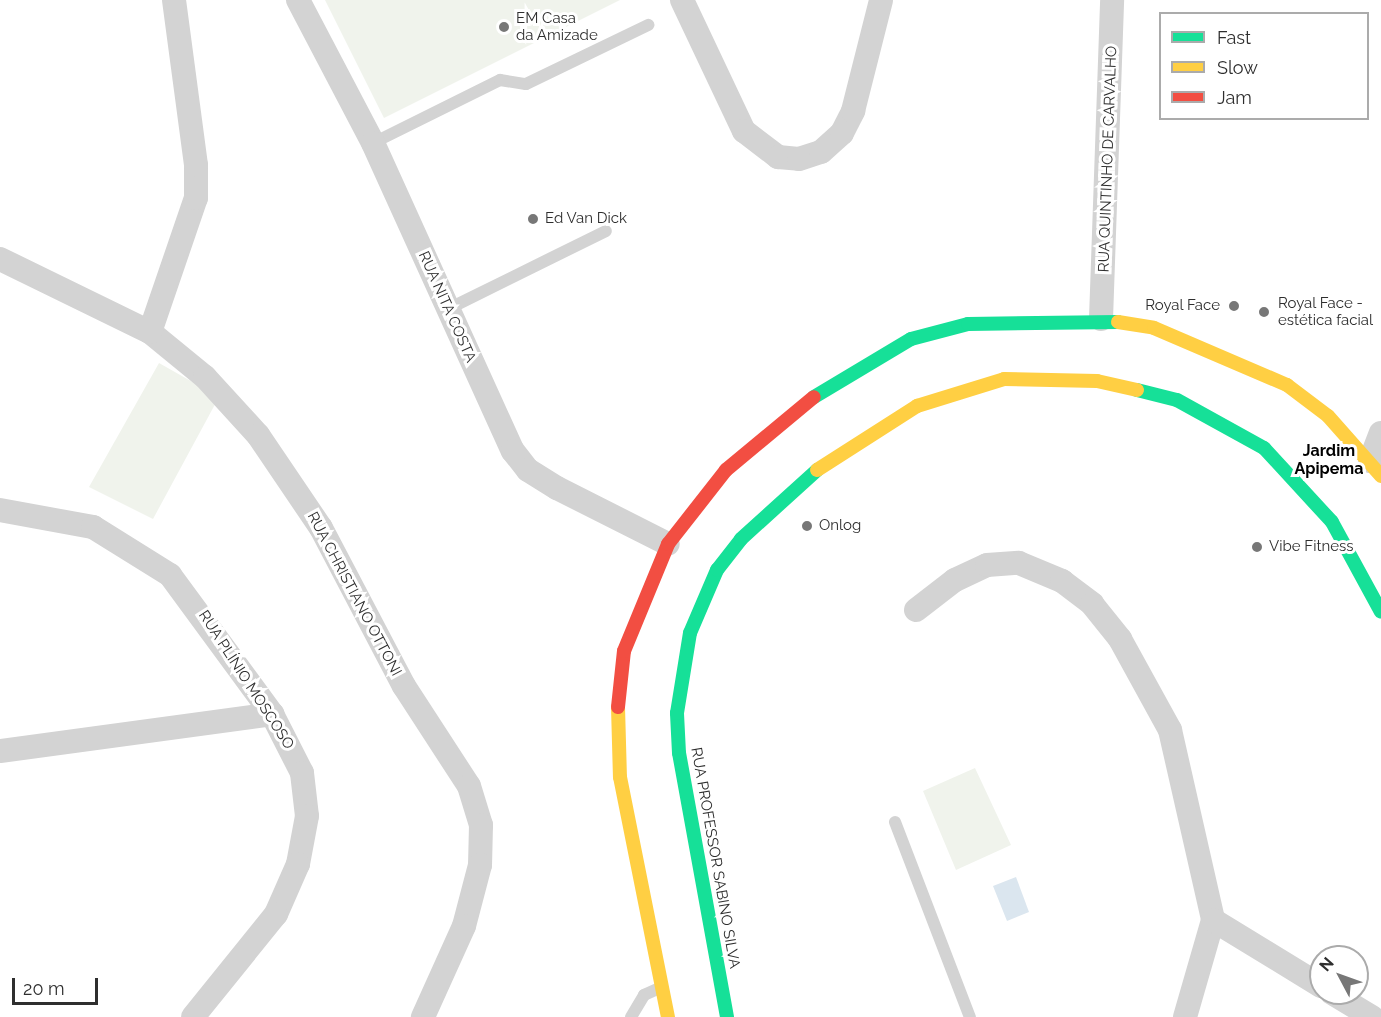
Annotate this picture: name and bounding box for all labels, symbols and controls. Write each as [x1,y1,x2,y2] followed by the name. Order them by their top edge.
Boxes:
[516,9,598,44] place label: EM Casa da Amizade
[1159,12,1369,120] legend
[497,20,511,34] marker: EM Casa da Amizade
[1217,27,1251,48] text: Fast
[1095,45,1121,273] street label: RUA QUINTINHO DE CARVALHO
[1217,57,1258,78] text: Slow
[1217,87,1252,108] text: Jam
[545,210,627,228] place label: Ed Van Dick
[526,212,540,226] marker: Ed Van Dick
[414,248,480,366] street label: RUA NITA COSTA
[1278,294,1373,329] place label: Royal Face - estética facial
[1145,297,1220,315] place label: Royal Face
[1225,297,1243,315] marker: Royal Face
[1255,303,1273,321] marker: Royal Face - estética facial
[1295,441,1363,479] district label: Jardim Apipema
[303,509,405,679] street label: RUA CHRISTIANO OTTONI
[819,517,861,535] place label: Onlog
[800,519,814,533] marker: Onlog
[1269,538,1354,556] place label: Vibe Fitness
[1250,540,1264,554] marker: Vibe Fitness
[194,607,298,753] street label: RUA PLÍNIO MOSCOSO
[687,746,743,970] street label: RUA PROFESSOR SABINO SILVA
[1309,945,1369,1005] north arrow
[1315,953,1338,975] text: N
[15,966,100,1004] scale bar
[23,978,65,999] text: 20 m

